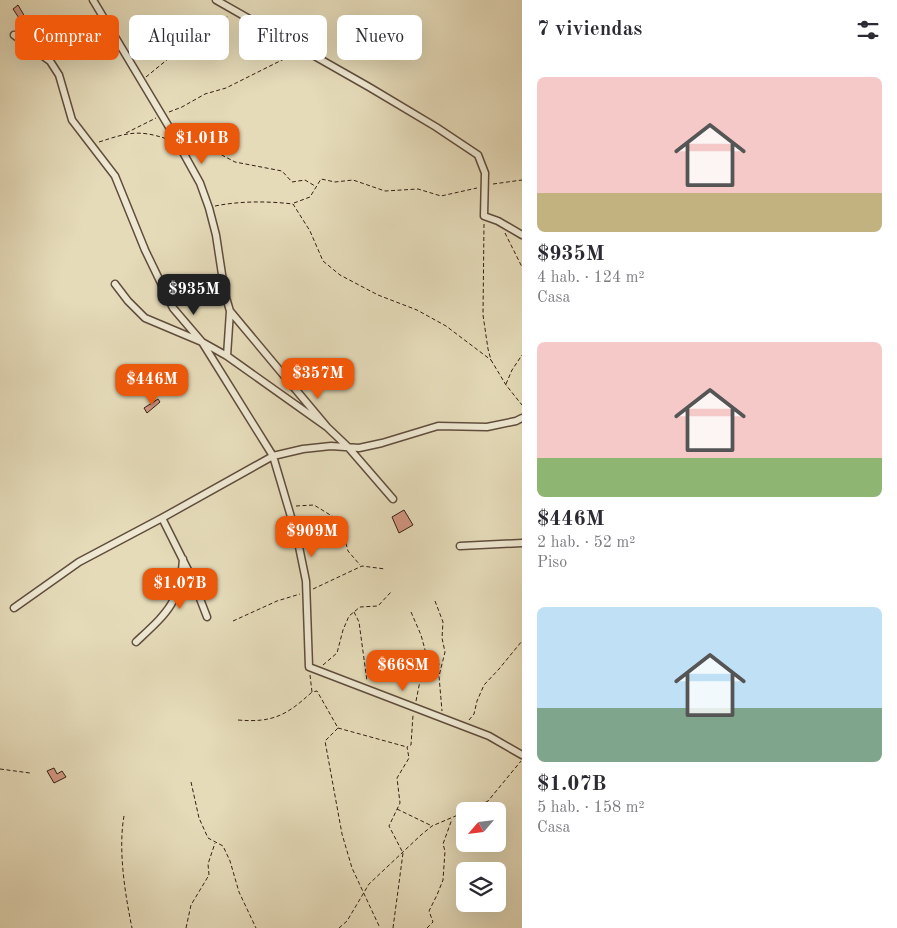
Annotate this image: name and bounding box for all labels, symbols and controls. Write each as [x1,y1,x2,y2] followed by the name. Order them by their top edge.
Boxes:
[15,15,119,60] chip: Comprar
[129,15,229,60] chip: Alquilar
[239,15,327,60] chip: Filtros
[337,15,422,60] chip: Nuevo
[854,16,882,44] icon: filters
[537,19,642,40] text: 7 viviendas
[665,110,755,200] icon: home
[161,122,243,165] pin: $1.01B
[176,131,228,147] text: $1.01B
[537,244,604,265] text: $935M
[537,270,645,286] text: 4 hab. · 124 m²
[159,274,229,316] pin: $935M
[168,282,220,298] text: $935M
[537,290,570,306] text: Casa
[283,358,353,400] pin: $357M
[117,364,187,406] pin: $446M
[292,366,344,382] text: $357M
[126,372,178,388] text: $446M
[665,375,755,465] icon: home
[537,509,604,530] text: $446M
[277,516,347,558] pin: $909M
[286,524,338,540] text: $909M
[537,535,635,551] text: 2 hab. · 52 m²
[537,555,567,571] text: Piso
[139,568,221,610] pin: $1.07B
[154,576,206,592] text: $1.07B
[665,640,755,730] icon: home
[368,650,438,692] pin: $668M
[377,658,429,674] text: $668M
[537,774,607,795] text: $1.07B
[537,800,645,816] text: 5 hab. · 158 m²
[456,802,506,852] north arrow
[456,802,506,912] map controls
[537,820,570,836] text: Casa
[456,862,506,912] button: layers

